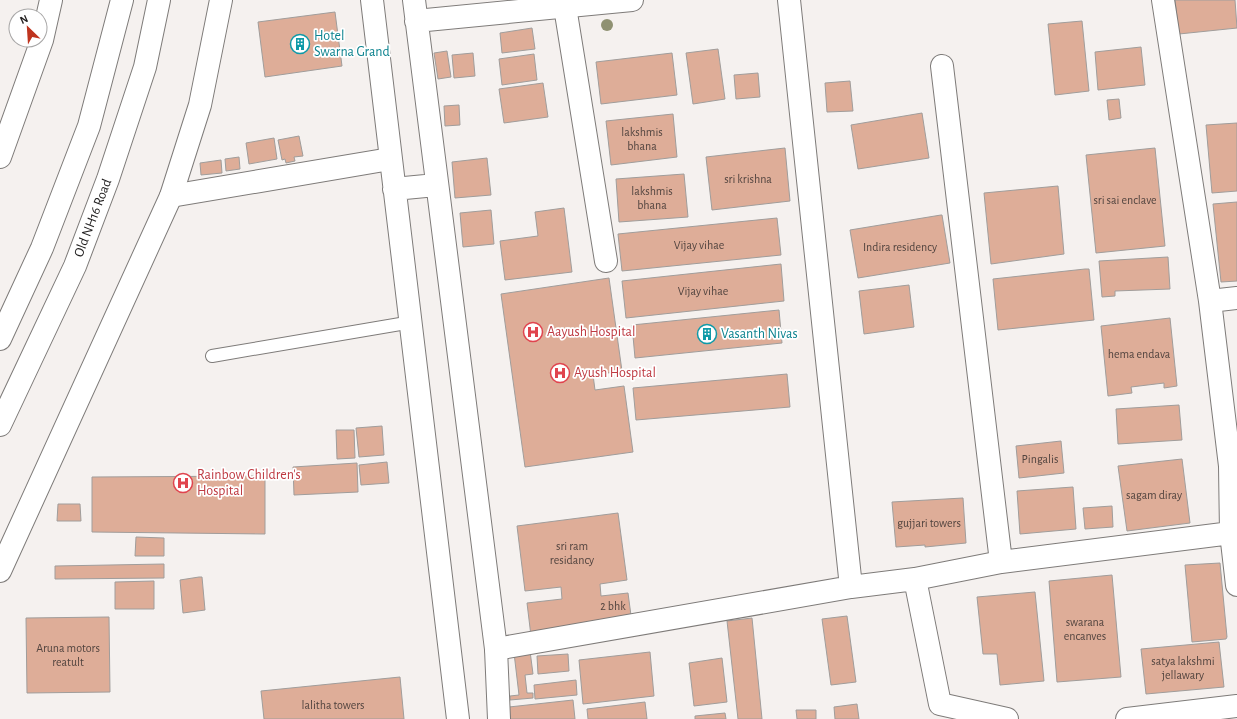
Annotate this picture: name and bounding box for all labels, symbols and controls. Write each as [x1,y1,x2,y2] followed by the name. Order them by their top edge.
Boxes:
[8,8,48,48] north arrow
[18,13,30,26] text: N
[314,29,390,59] place label: Hotel Swarna Grand
[289,33,311,55] building icon: Hotel Swarna Grand
[621,126,663,152] house number: lakshmis bhana
[724,173,772,185] house number: sri krishna
[72,177,114,259] street label: Old NH16 Road
[631,185,673,211] house number: lakshmis bhana
[1093,194,1157,206] house number: sri sai enclave
[674,239,724,252] house number: Vijay vihae
[863,241,937,254] house number: Indira residency
[678,285,728,298] house number: Vijay vihae
[522,321,544,343] hospital icon: Aayush Hospital
[696,323,718,345] building icon: Vasanth Nivas
[547,325,636,339] place label: Aayush Hospital
[721,327,798,341] place label: Vasanth Nivas
[1108,348,1171,360] house number: hema endava
[549,362,571,384] hospital icon: Ayush Hospital
[574,366,656,380] place label: Ayush Hospital
[1022,453,1058,465] house number: Pingalis
[197,468,301,498] place label: Rainbow Children's Hospital
[172,472,194,494] hospital icon: Rainbow Children's Hospital
[1126,489,1182,502] house number: sagam diray
[897,517,961,530] house number: gujjari towers
[550,540,594,567] house number: sri ram residancy
[600,600,626,612] house number: 2 bhk
[1064,616,1106,642] house number: swarana encanves
[36,642,100,668] house number: Aruna motors reatult
[1151,655,1215,682] house number: satya lakshmi jellawary
[301,699,365,711] house number: lalitha towers

